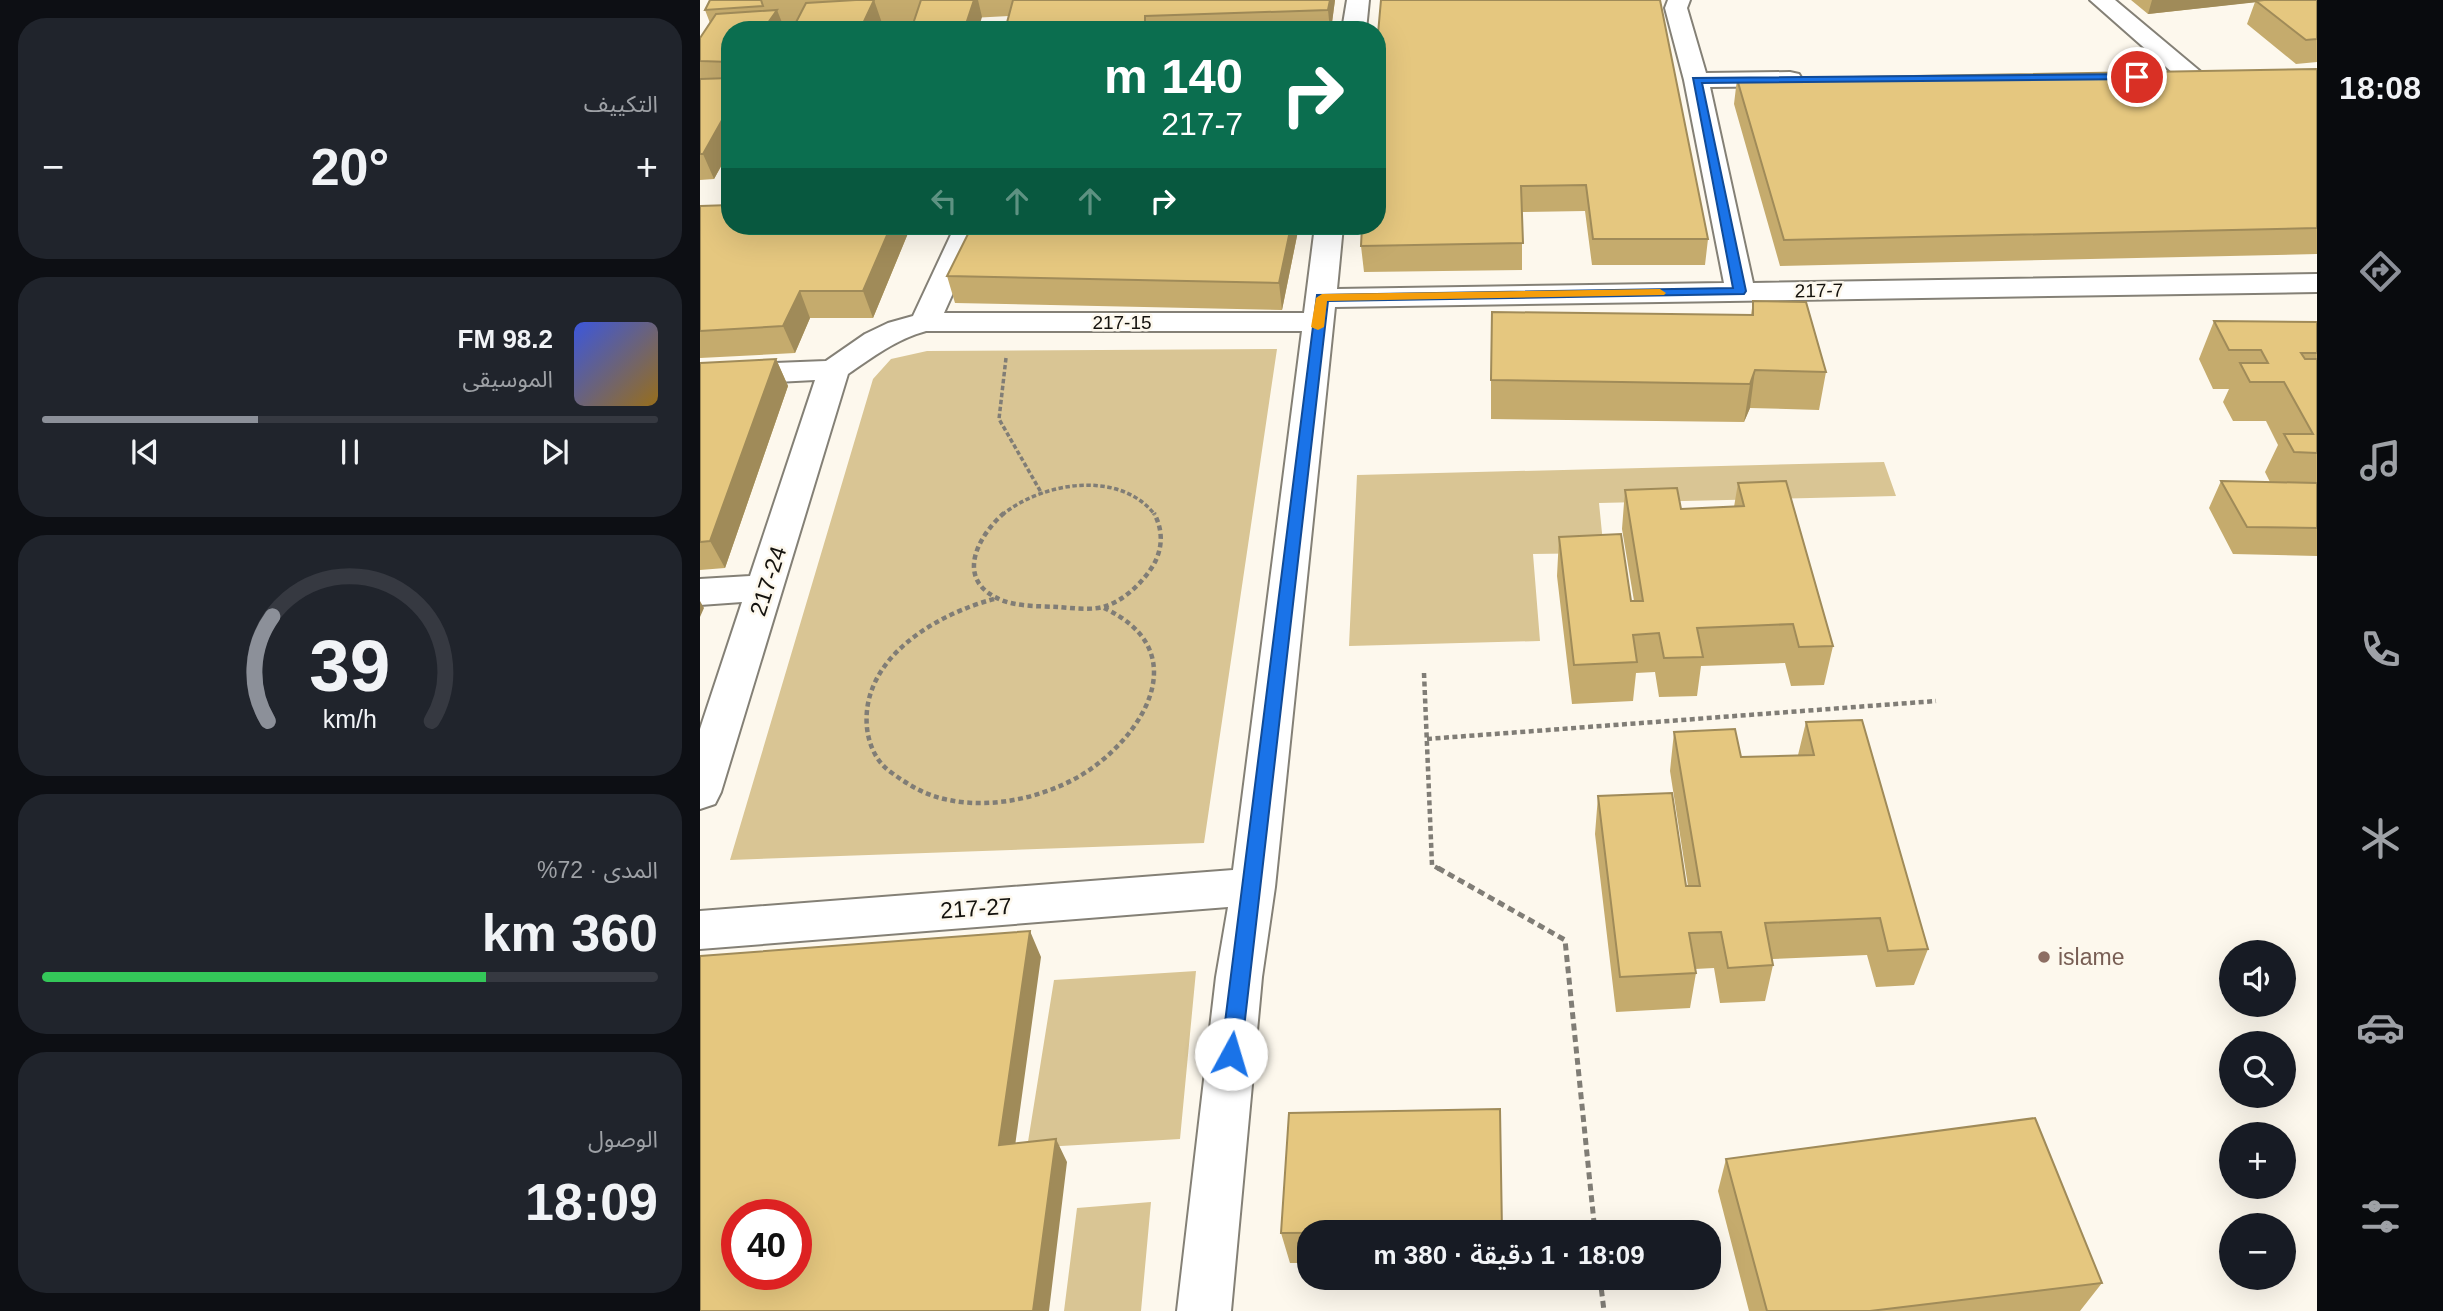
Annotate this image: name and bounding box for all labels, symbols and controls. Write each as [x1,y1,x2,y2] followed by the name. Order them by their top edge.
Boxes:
[2107,47,2167,107] pin
[1104,49,1243,103] text: 140 m
[1267,49,1358,140] icon: right
[2118,58,2156,96] icon: arrive
[2339,70,2421,106] text: 18:08
[584,91,658,117] text: التكييف
[1161,106,1243,142] text: 217-7
[311,138,389,196] text: 20°
[42,146,64,188] text: −
[636,146,658,188] text: +
[925,182,963,220] icon: left
[998,182,1036,220] icon: ahead
[1071,182,1109,220] icon: ahead
[1144,182,1182,220] icon: right
[2356,247,2405,296] icon: directions
[1795,280,1843,301] street label: 217-7
[1092,312,1152,333] street label: 217-15
[458,324,553,354] text: 98.2 FM
[462,366,553,392] text: الموسيقى
[126,433,164,471] icon: previous
[331,433,369,471] icon: pause
[536,433,574,471] icon: next
[2356,436,2405,485] icon: music
[745,543,791,619] street label: 217-24
[2356,625,2405,674] icon: phone
[310,626,390,707] text: 39
[323,705,377,733] text: km/h
[2356,814,2405,863] icon: climate
[537,857,658,883] text: المدى · 72%
[939,893,1013,923] street label: 217-27
[482,904,658,962] text: 360 km
[2219,940,2296,1290] map controls
[2219,940,2296,1017] button: sound
[2058,944,2124,970] place label: islame
[2036,949,2052,965] marker: islame
[2356,1003,2405,1052] icon: car
[1194,1017,1268,1091] position arrow
[2219,1031,2296,1108] button: search
[2219,1122,2296,1199] button: +
[588,1126,658,1152] text: الوصول
[525,1173,658,1231] text: 18:09
[2356,1192,2405,1241] icon: filters
[721,1199,812,1290] speed limit sign: 40
[2219,1213,2296,1290] button: −
[1373,1240,1645,1270] text: 18:09 · 1 دقيقة · 380 m

